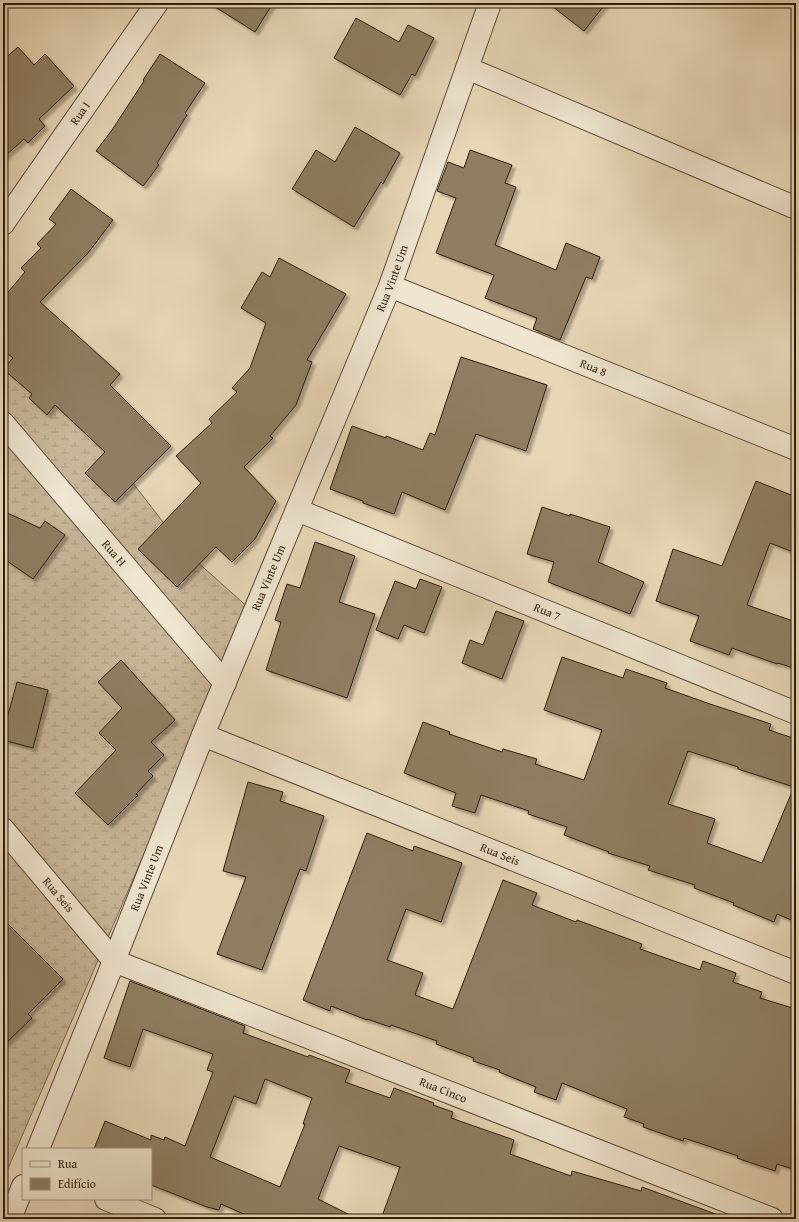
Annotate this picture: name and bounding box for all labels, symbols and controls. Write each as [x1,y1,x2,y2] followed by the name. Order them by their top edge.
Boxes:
[66,97,94,128] street label: Rua I
[371,242,412,314] street label: Rua Vinte Um
[577,354,610,380] street label: Rua 8
[98,536,131,570] street label: Rua H
[247,542,289,613] street label: Rua Vinte Um
[531,598,563,624] street label: Rua 7
[478,838,523,869] street label: Rua Seis
[125,842,167,913] street label: Rua Vinte Um
[39,873,79,916] street label: Rua Seis
[417,1073,470,1107] street label: Rua Cinco
[22,1148,152,1200] legend
[58,1155,77,1172] text: Rua
[58,1175,96,1192] text: Edifício

